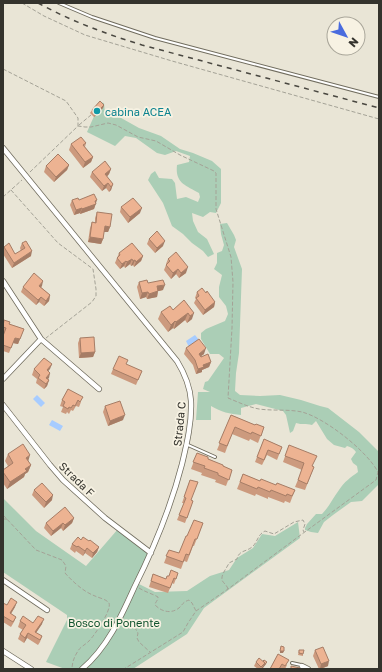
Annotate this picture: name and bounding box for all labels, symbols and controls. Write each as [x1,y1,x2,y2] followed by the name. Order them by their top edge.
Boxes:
[326,16,366,56] north arrow
[346,35,362,50] text: N
[105,105,172,118] place label: cabina ACEA
[92,106,102,116] marker: cabina ACEA
[170,401,188,447] street label: Strada C
[57,459,98,499] street label: Strada F
[68,616,160,629] park label: Bosco di Ponente

